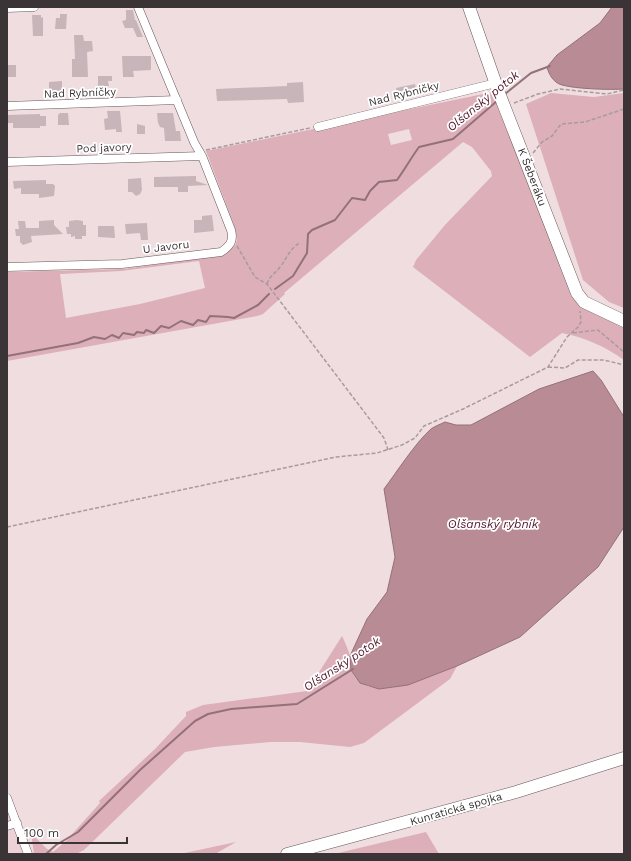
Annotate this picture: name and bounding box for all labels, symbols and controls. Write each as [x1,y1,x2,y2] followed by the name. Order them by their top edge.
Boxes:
[444,67,522,134] water label: Olšanský potok
[367,79,441,109] street label: Nad Rybníčky
[44,85,117,101] street label: Nad Rybníčky
[76,141,132,155] street label: Pod javory
[515,146,550,208] street label: K Šeberáku
[142,238,190,256] street label: U Javoru
[448,517,539,531] water label: Olšanský rybník
[301,634,383,694] water label: Olšanský potok
[409,790,503,828] street label: Kunratická spojka
[18,819,127,845] scale bar
[24,826,59,840] text: 100 m

